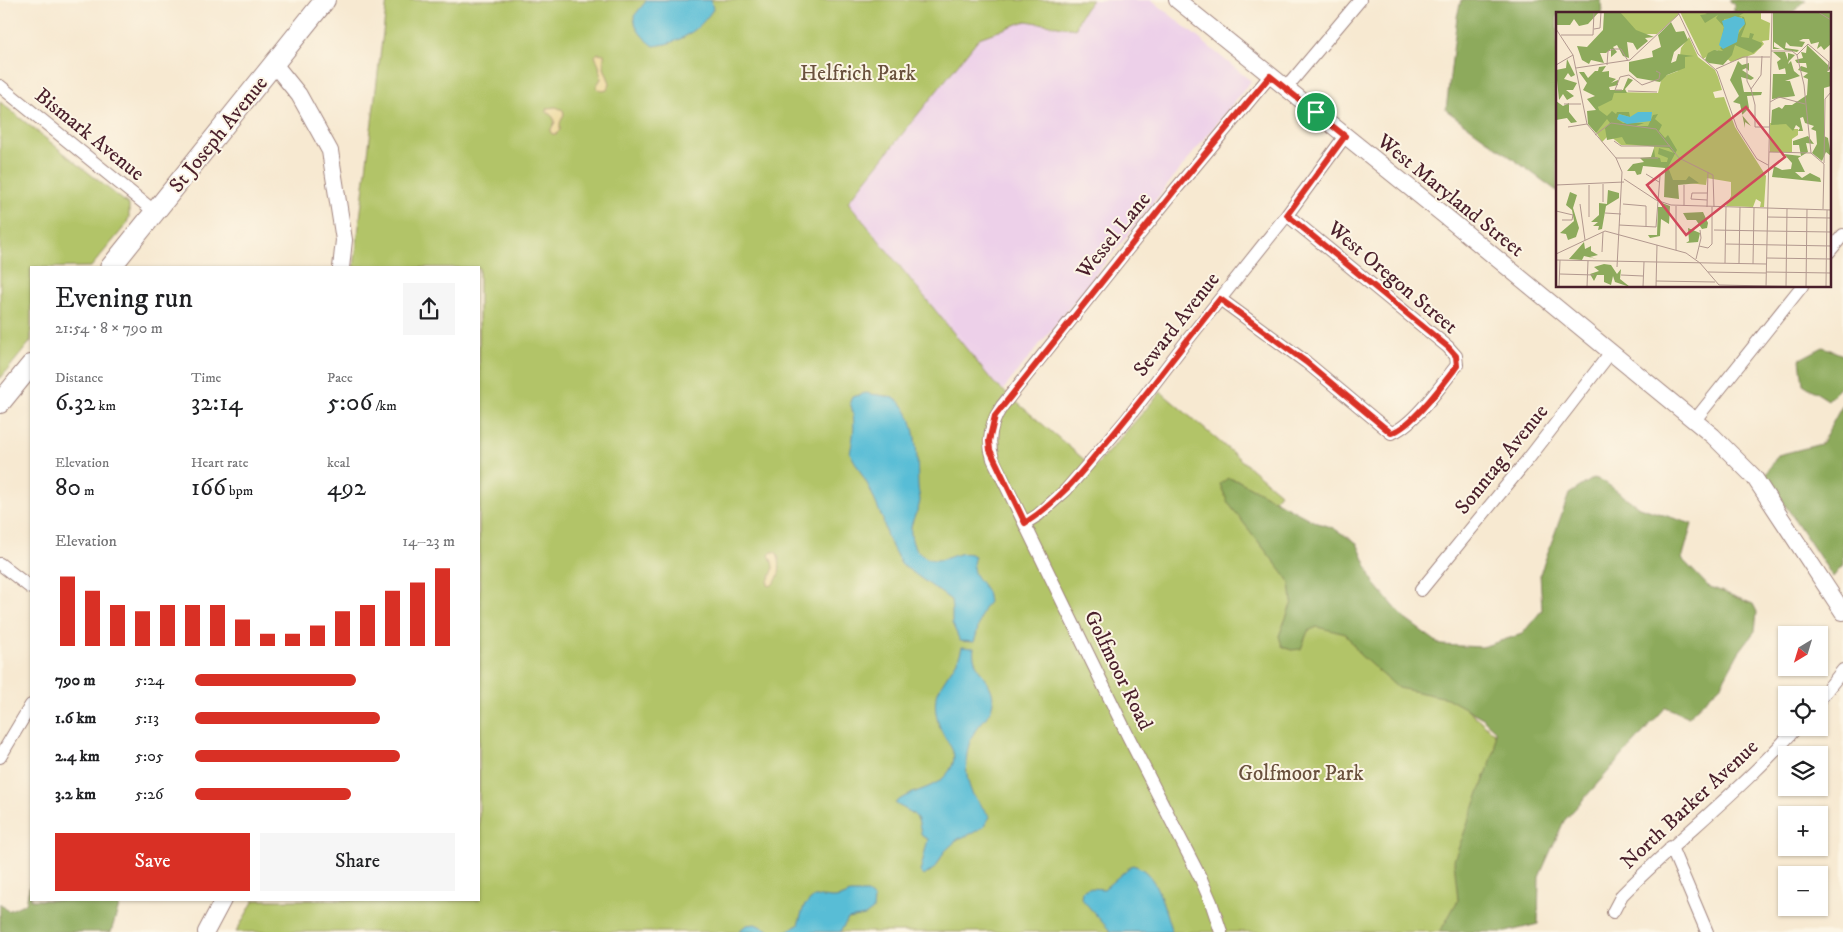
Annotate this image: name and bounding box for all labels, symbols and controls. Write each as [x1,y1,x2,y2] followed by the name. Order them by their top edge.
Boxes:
[1556,12,1830,288] inset map
[800,61,917,87] park label: Helfrich Park
[164,71,274,198] street label: St Joseph Avenue
[29,83,150,187] street label: Bismark Avenue
[1295,91,1337,133] pin
[1302,98,1330,126] icon: arrive
[1371,128,1529,263] street label: West Maryland Street
[1070,187,1157,285] street label: Wessel Lane
[1321,215,1463,340] street label: West Oregon Street
[1128,267,1226,382] street label: Seward Avenue
[55,281,193,316] text: Evening run
[403,283,455,335] button: share
[55,318,163,338] text: 21:54 · 8 × 790 m
[55,369,103,387] text: Distance
[191,369,221,387] text: Time
[327,369,353,387] text: Pace
[55,387,96,418] text: 6.32
[191,387,243,418] text: 32:14
[327,387,372,418] text: 5:06
[96,397,116,415] text: km
[372,397,397,415] text: /km
[1450,399,1554,520] street label: Sonntag Avenue
[55,454,109,472] text: Elevation
[191,454,248,472] text: Heart rate
[327,454,350,472] text: kcal
[55,472,81,503] text: 80
[191,472,226,503] text: 166
[327,472,366,503] text: 492
[81,482,95,500] text: m
[226,482,253,500] text: bpm
[55,531,117,551] text: Elevation
[402,531,455,551] text: 14–23 m
[1078,606,1158,735] street label: Golfmoor Road
[1778,626,1828,676] north arrow
[1778,626,1828,916] map controls
[55,670,95,690] text: 790 m
[135,670,164,690] text: 5:24
[1778,686,1828,736] button: locate
[55,708,96,728] text: 1.6 km
[135,708,159,728] text: 5:13
[1615,734,1764,875] street label: North Barker Avenue
[55,746,100,766] text: 2.4 km
[135,746,164,766] text: 5:05
[1778,746,1828,796] button: layers
[1238,761,1364,787] park label: Golfmoor Park
[55,784,96,804] text: 3.2 km
[135,784,163,804] text: 5:26
[1778,806,1828,856] button: +
[55,833,250,891] button: Save
[260,833,455,891] button: Share
[1778,866,1828,916] button: −

